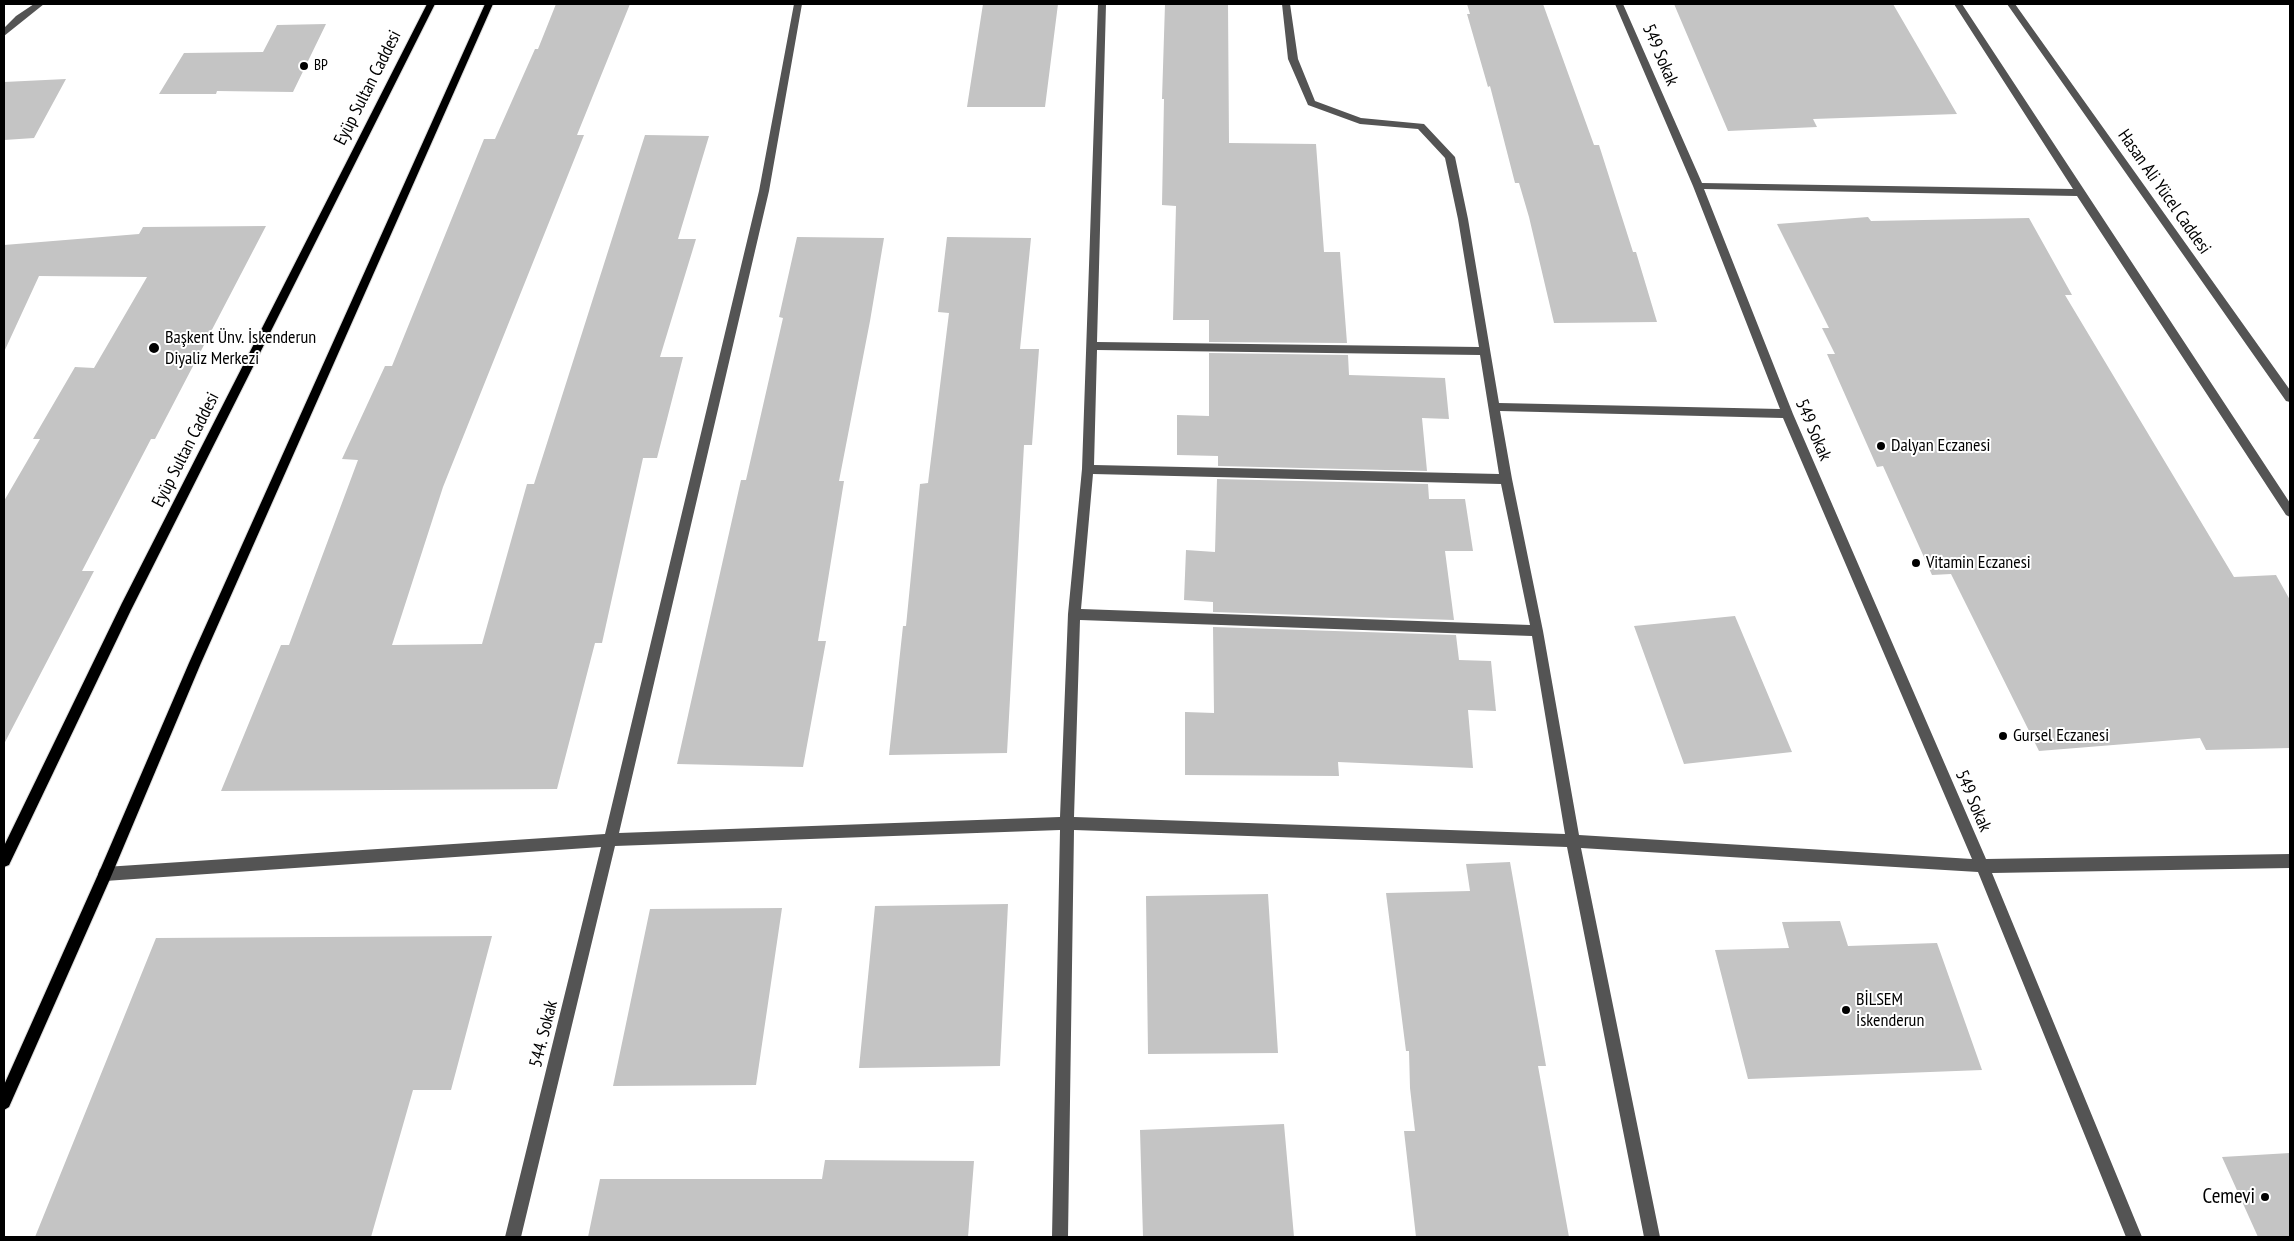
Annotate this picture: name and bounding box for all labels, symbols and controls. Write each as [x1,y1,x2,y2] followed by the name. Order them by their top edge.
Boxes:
[1637,21,1683,89] street label: 549 Sokak
[330,27,406,149] street label: Eyüp Sultan Caddesi
[314,57,328,75] place label: BP
[298,60,310,72] marker: BP
[2113,126,2215,258] street label: Hasan Ali Yücel Caddesi
[165,327,316,369] place label: Başkent Ünv. İskenderun Diyaliz Merkezi
[147,341,161,355] marker: Başkent Ünv. İskenderun Diyaliz Merkezi
[148,389,224,511] street label: Eyüp Sultan Caddesi
[1790,396,1836,464] street label: 549 Sokak
[1891,435,1990,457] place label: Dalyan Eczanesi
[1875,440,1887,452] marker: Dalyan Eczanesi
[1926,552,2031,574] place label: Vitamin Eczanesi
[1910,557,1922,569] marker: Vitamin Eczanesi
[2013,725,2109,747] place label: Gursel Eczanesi
[1997,730,2009,742] marker: Gursel Eczanesi
[1950,767,1996,835] street label: 549 Sokak
[1856,989,1924,1032] place label: BİLSEM İskenderun
[525,998,563,1070] street label: 544. Sokak
[1840,1004,1852,1016] marker: BİLSEM İskenderun
[2203,1184,2255,1210] place label: Cemevi
[2259,1191,2271,1203] marker: Cemevi

